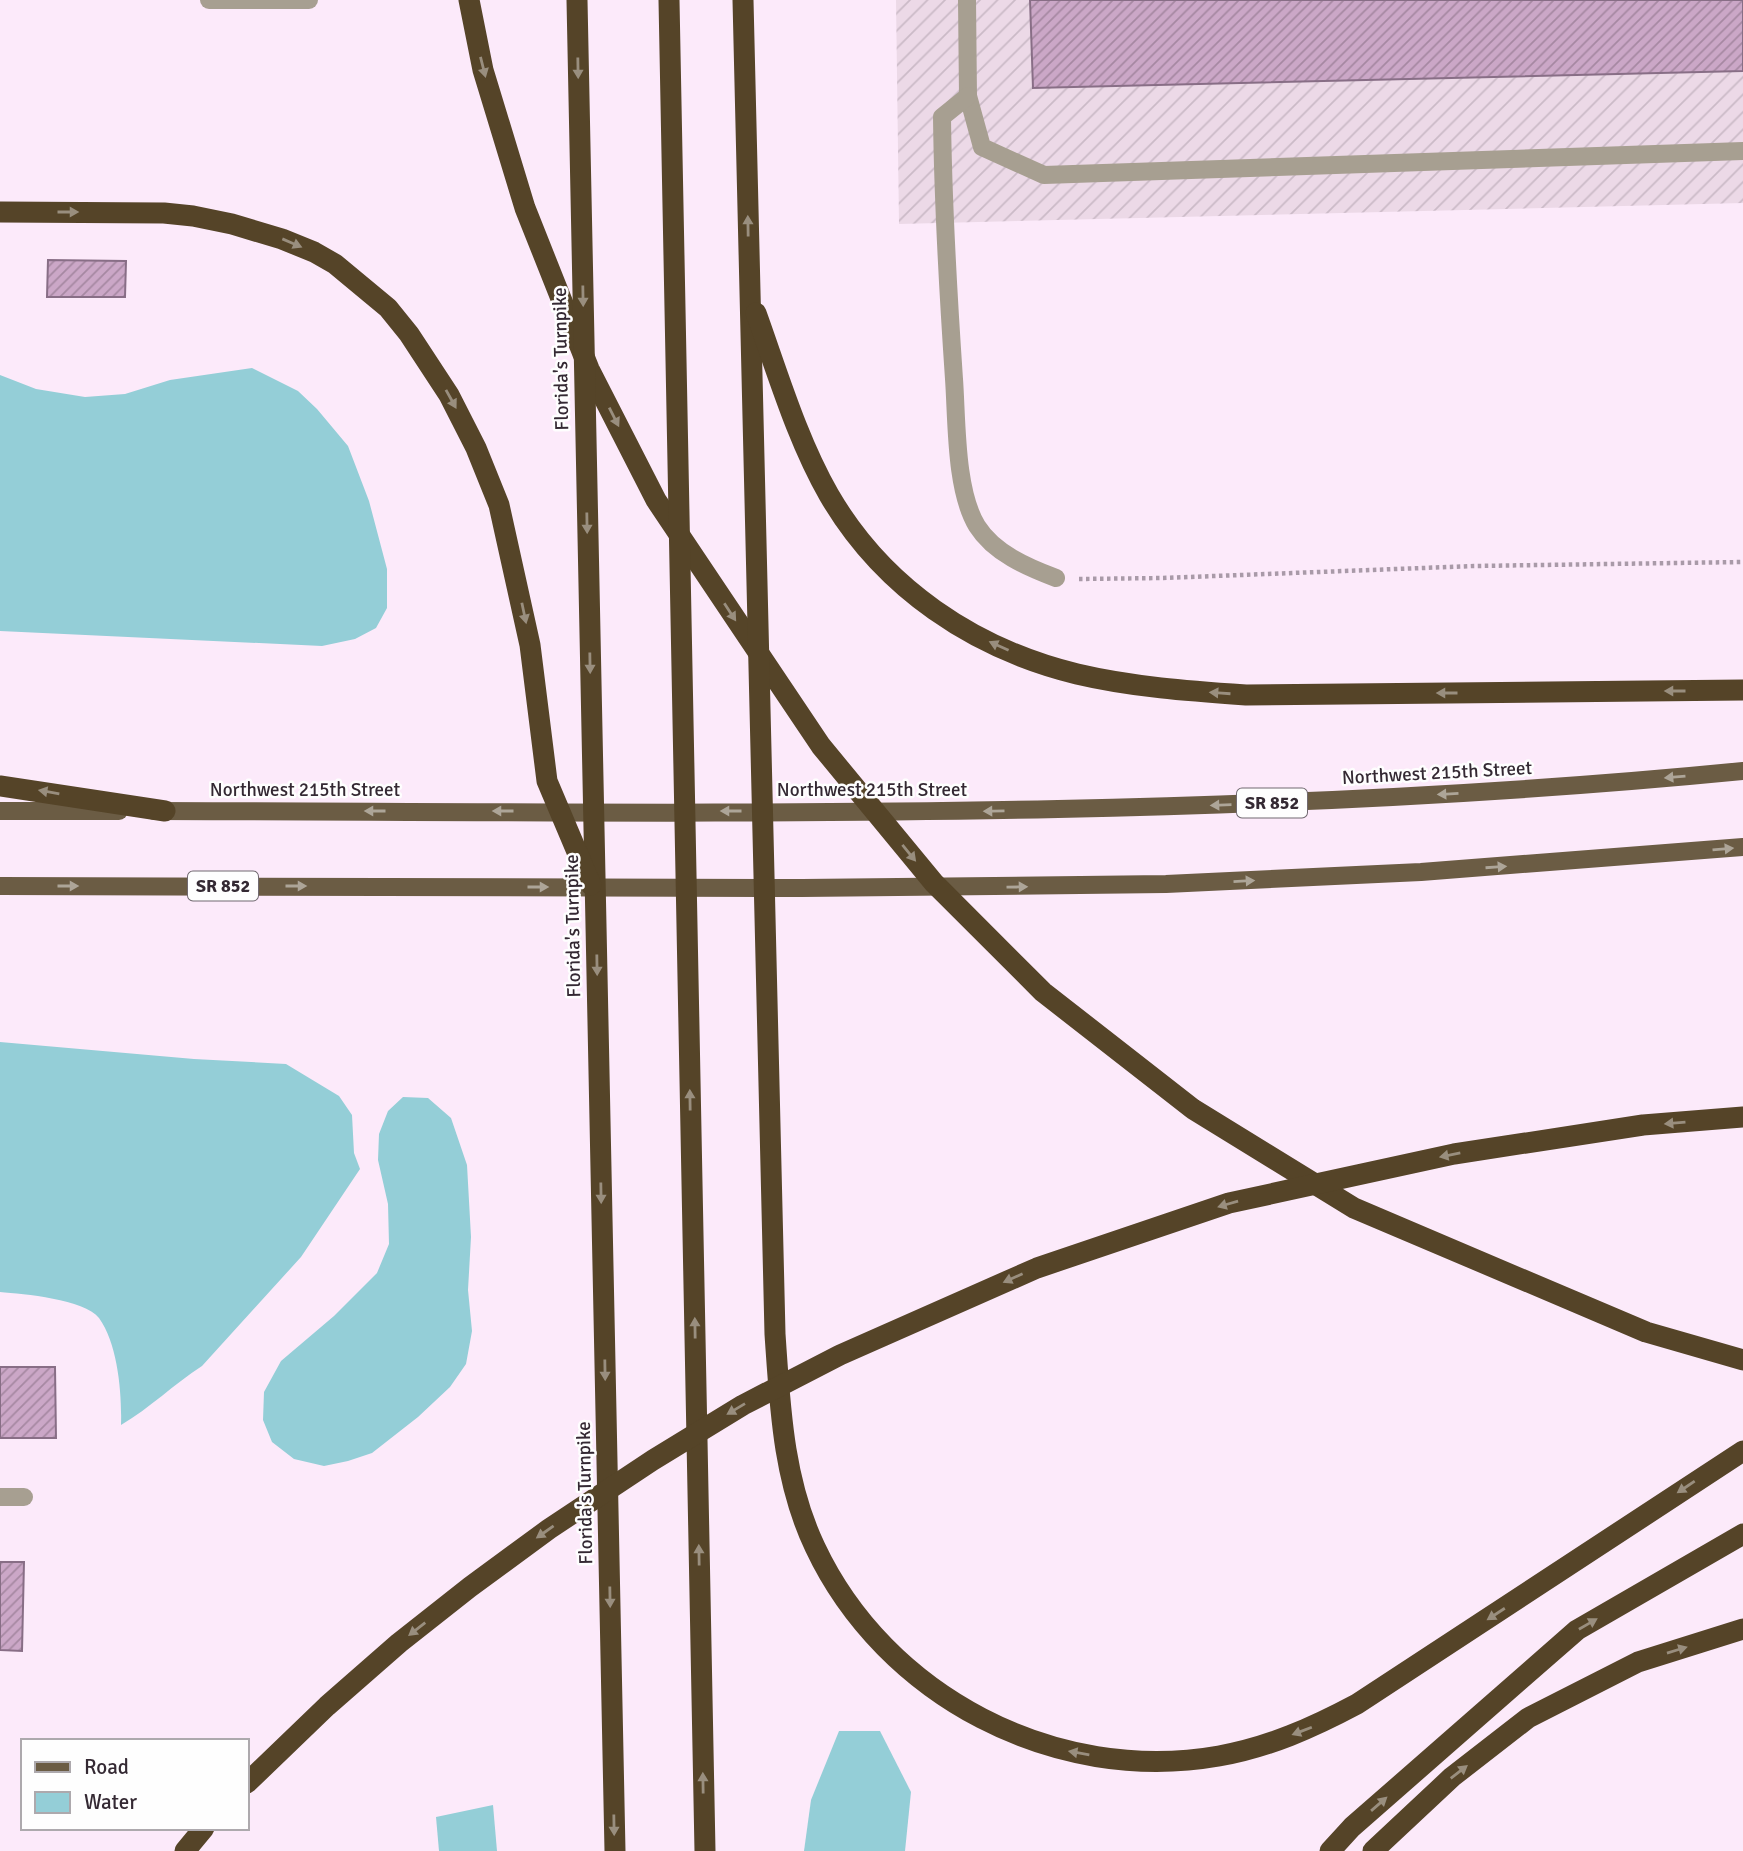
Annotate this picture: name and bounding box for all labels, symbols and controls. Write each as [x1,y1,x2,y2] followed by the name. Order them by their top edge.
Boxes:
[477,56,488,78] one-way arrow
[572,57,584,79] one-way arrow
[57,206,79,218] one-way arrow
[742,215,753,237] one-way arrow
[281,238,302,249] one-way arrow
[577,285,589,307] one-way arrow
[548,287,574,431] street label: Florida's Turnpike
[445,389,457,408] one-way arrow
[608,407,619,427] one-way arrow
[582,512,593,534] one-way arrow
[518,602,529,624] one-way arrow
[723,602,736,622] one-way arrow
[989,640,1009,652] one-way arrow
[585,653,596,675] one-way arrow
[1664,685,1686,697] one-way arrow
[1209,687,1231,698] one-way arrow
[1436,687,1458,699] one-way arrow
[1341,756,1533,790] street label: Northwest 215th Street
[1664,772,1686,783] one-way arrow
[210,778,401,802] street label: Northwest 215th Street
[777,778,968,802] street label: Northwest 215th Street
[38,786,60,797] one-way arrow
[1237,788,1307,818] road number: SR 852
[1437,789,1459,800] one-way arrow
[1210,800,1232,811] one-way arrow
[364,805,386,817] one-way arrow
[492,805,514,817] one-way arrow
[720,805,742,817] one-way arrow
[982,805,1004,816] one-way arrow
[1712,843,1734,854] one-way arrow
[901,845,916,862] one-way arrow
[560,854,586,998] street label: Florida's Turnpike
[1485,861,1507,872] one-way arrow
[188,872,258,900] road number: SR 852
[1233,875,1255,886] one-way arrow
[57,880,79,892] one-way arrow
[285,880,307,892] one-way arrow
[528,881,550,892] one-way arrow
[1006,881,1028,892] one-way arrow
[591,955,603,977] one-way arrow
[684,1089,696,1111] one-way arrow
[1664,1118,1686,1129] one-way arrow
[1439,1150,1461,1161] one-way arrow
[596,1182,607,1204] one-way arrow
[1217,1200,1238,1210] one-way arrow
[1003,1272,1023,1284] one-way arrow
[689,1317,700,1339] one-way arrow
[599,1359,611,1381] one-way arrow
[727,1403,746,1416] one-way arrow
[572,1421,598,1565] street label: Florida's Turnpike
[1676,1481,1695,1494] one-way arrow
[536,1525,554,1539] one-way arrow
[693,1544,705,1566] one-way arrow
[604,1586,615,1608] one-way arrow
[1487,1607,1506,1620] one-way arrow
[1579,1617,1598,1630] one-way arrow
[408,1621,425,1636] one-way arrow
[1667,1644,1688,1654] one-way arrow
[1291,1726,1312,1737] one-way arrow
[21,1739,248,1830] legend
[1068,1747,1090,1758] one-way arrow
[84,1754,129,1780] text: Road
[1449,1764,1467,1779] one-way arrow
[698,1772,709,1794] one-way arrow
[84,1789,137,1815] text: Water
[1370,1796,1387,1812] one-way arrow
[608,1814,620,1836] one-way arrow

